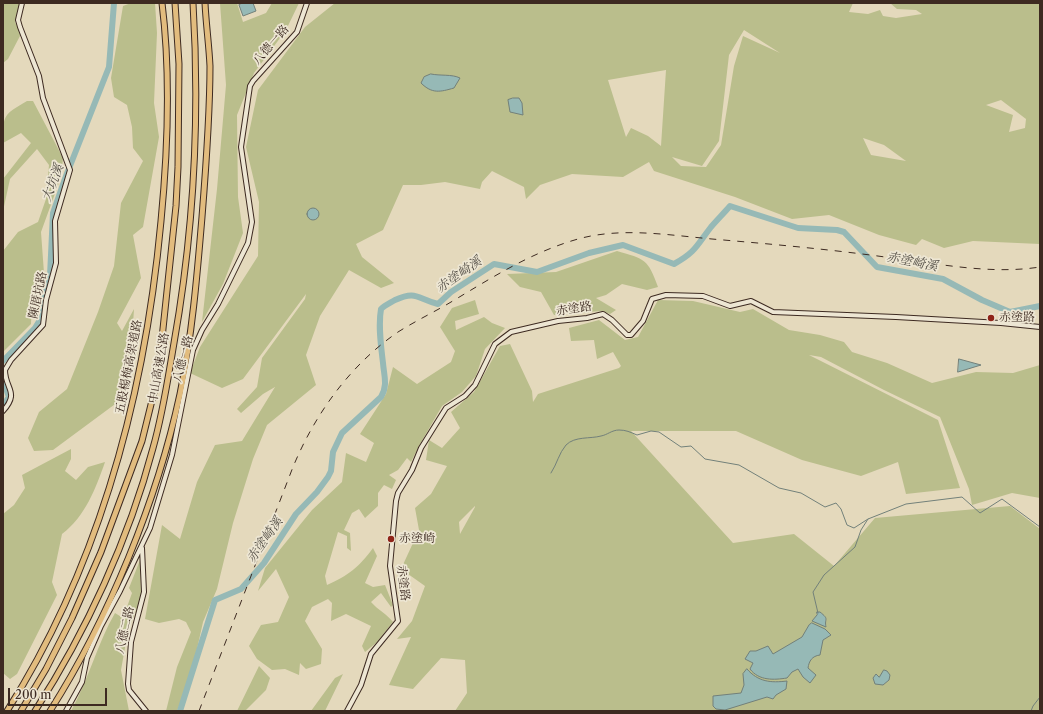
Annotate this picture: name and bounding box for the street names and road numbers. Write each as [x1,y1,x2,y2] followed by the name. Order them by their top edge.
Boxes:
[250,22,292,68] street label: 八德一路
[26,270,50,320] street label: 陳厝坑路
[555,299,593,319] street label: 赤塗路
[113,319,145,415] street label: 五股楊梅高架道路
[146,331,172,405] street label: 中山高速公路
[170,334,196,384] street label: 八德一路
[394,564,412,602] street label: 赤塗路
[113,605,137,655] street label: 八德二路

